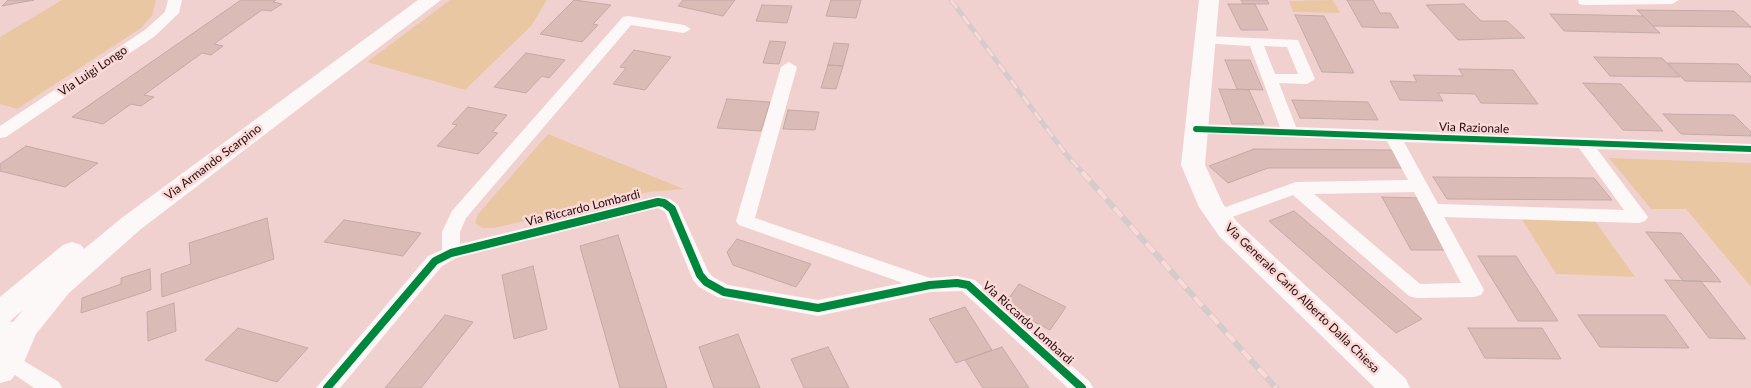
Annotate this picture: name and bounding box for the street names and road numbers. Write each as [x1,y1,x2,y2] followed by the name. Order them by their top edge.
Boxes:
[56,43,130,99] street label: Via Luigi Longo
[1439,120,1509,136] street label: Via Razionale
[162,121,264,203] street label: Via Armando Scarpino
[524,187,642,229] street label: Via Riccardo Lombardi
[1222,220,1382,376] street label: Via Generale Carlo Alberto Dalla Chiesa
[980,278,1076,368] street label: Via Riccardo Lombardi

